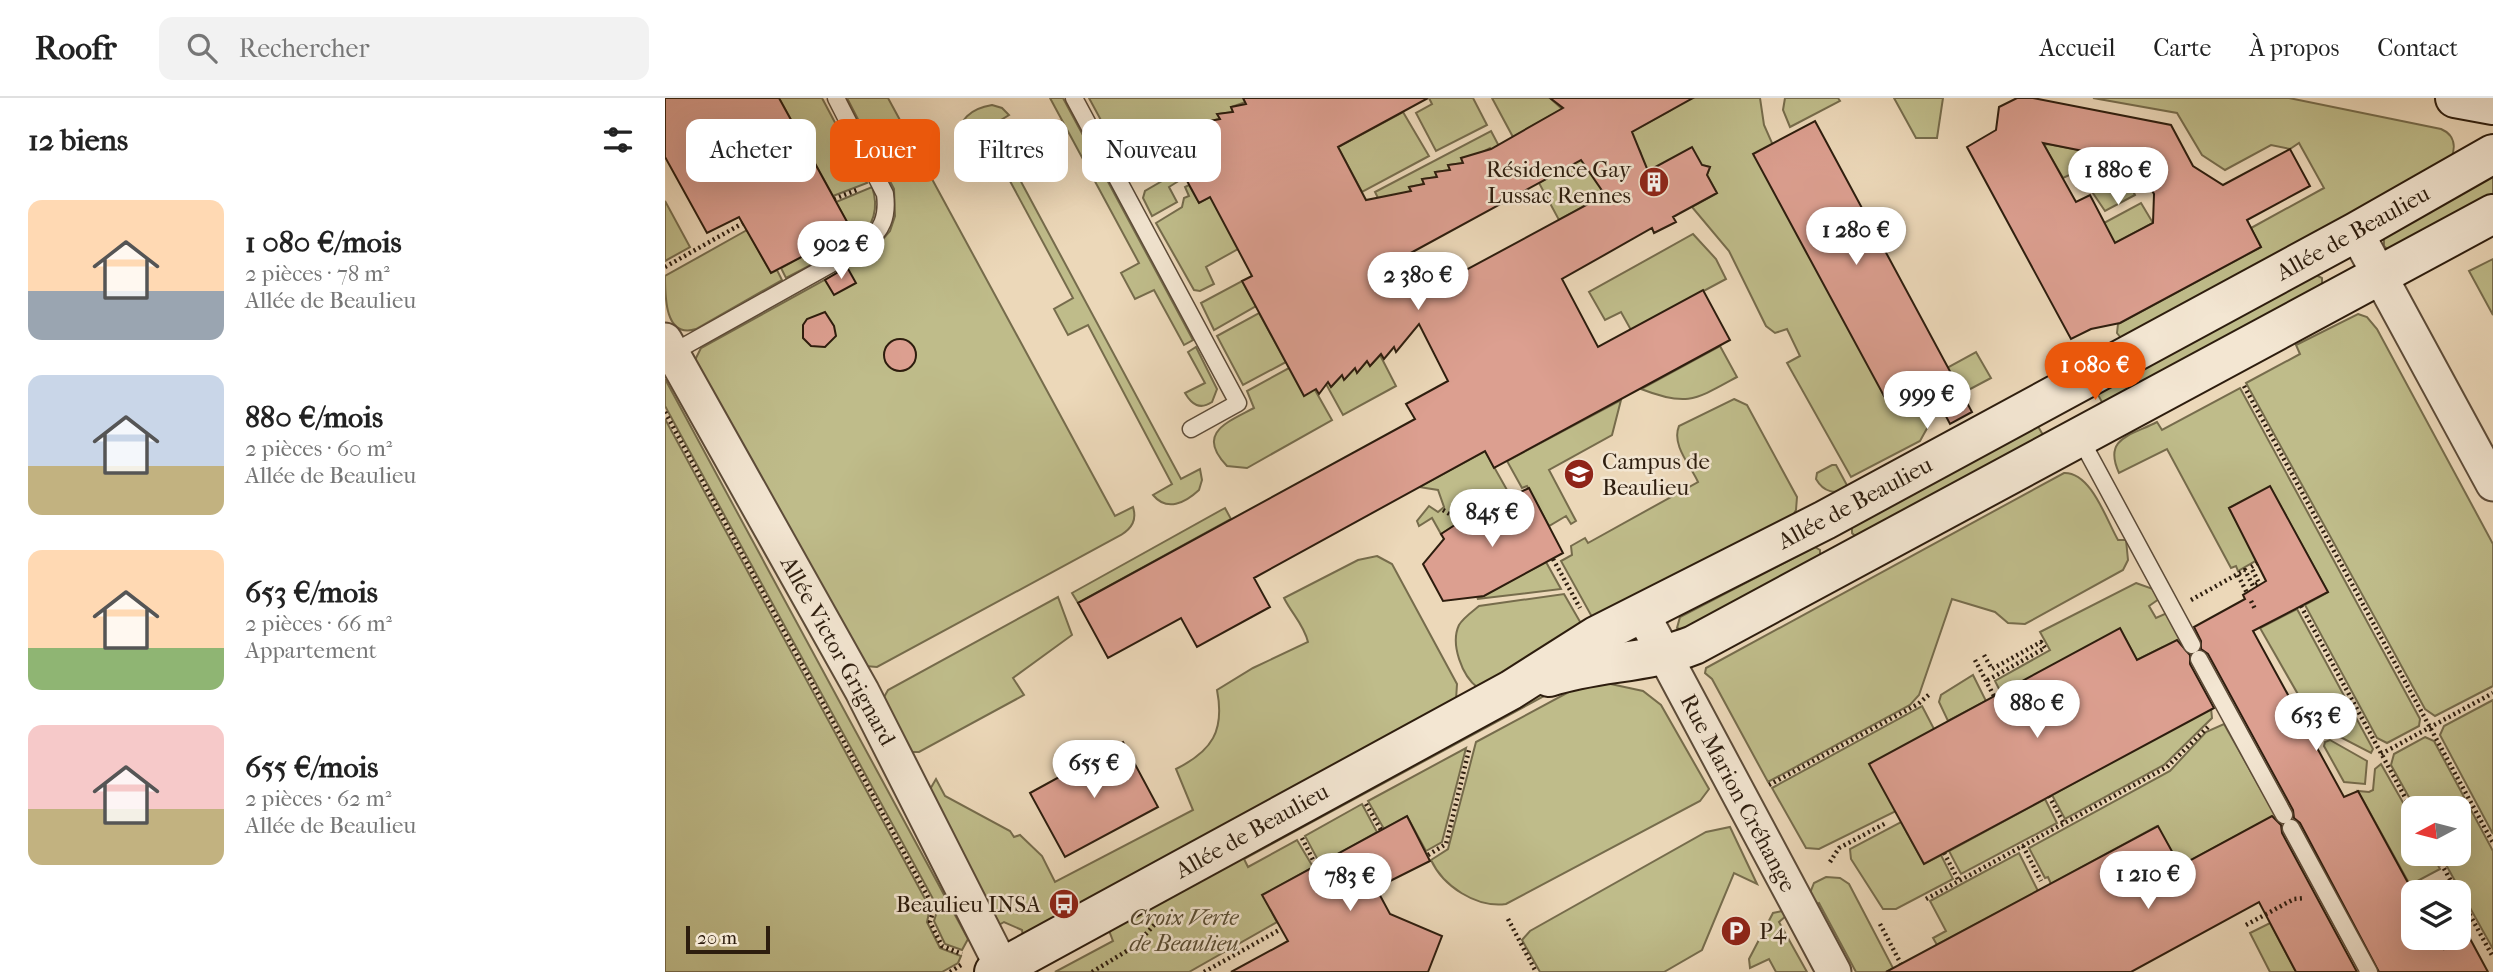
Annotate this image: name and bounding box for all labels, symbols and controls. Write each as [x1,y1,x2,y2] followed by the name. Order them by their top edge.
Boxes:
[159,17,649,80] search box
[35,29,117,68] text: Roofr
[183,29,221,67] icon: search
[239,33,369,64] text: Rechercher
[2040,34,2115,62] text: Accueil
[2153,34,2211,62] text: Carte
[2249,34,2339,62] text: À propos
[2377,34,2458,62] text: Contact
[686,119,816,182] chip: Acheter
[830,119,940,182] chip: Louer
[954,119,1068,182] chip: Filtres
[1082,119,1221,182] chip: Nouveau
[599,121,637,159] icon: filters
[28,123,128,158] text: 12 biens
[2053,148,2183,207] pin: 1 880 €
[1486,156,1632,209] place label: Résidence Gay Lussac Rennes
[2084,156,2152,183] text: 1 880 €
[1637,165,1671,199] building icon: Résidence Gay Lussac Rennes
[2271,180,2434,287] street label: Allée de Beaulieu
[1791,208,1921,267] pin: 1 280 €
[1822,216,1890,243] text: 1 280 €
[792,222,890,281] pin: 902 €
[245,225,402,260] text: 1 080 €/mois
[84,228,168,312] icon: home
[813,230,869,257] text: 902 €
[1353,252,1483,312] pin: 2 380 €
[245,260,390,287] text: 2 pièces · 78 m²
[1383,261,1453,288] text: 2 380 €
[245,287,416,314] text: Allée de Beaulieu
[2030,342,2160,402] pin: 1 080 €
[2061,351,2129,378] text: 1 080 €
[1878,372,1976,431] pin: 999 €
[1900,380,1954,407] text: 999 €
[245,400,383,435] text: 880 €/mois
[84,403,168,487] icon: home
[245,435,392,462] text: 2 pièces · 60 m²
[1602,448,1710,501] place label: Campus de Beaulieu
[1772,451,1937,556] street label: Allée de Beaulieu
[1562,457,1596,491] school or university icon: Campus de Beaulieu
[245,462,416,489] text: Allée de Beaulieu
[1443,490,1541,549] pin: 845 €
[1466,498,1518,525] text: 845 €
[774,551,902,751] street label: Allée Victor Grignard
[245,575,378,610] text: 653 €/mois
[84,578,168,662] icon: home
[245,610,392,637] text: 2 pièces · 66 m²
[245,637,377,664] text: Appartement
[1988,680,2086,740] pin: 880 €
[1674,689,1802,897] street label: Rue Marion Créhange
[2010,689,2064,716] text: 880 €
[2267,694,2365,753] pin: 653 €
[2291,702,2341,729] text: 653 €
[1045,740,1143,800] pin: 655 €
[1069,749,1119,776] text: 655 €
[245,750,378,785] text: 655 €/mois
[84,753,168,837] icon: home
[1170,778,1333,885] street label: Allée de Beaulieu
[245,785,391,812] text: 2 pièces · 62 m²
[2401,796,2471,866] north arrow
[2401,796,2471,950] map controls
[245,812,416,839] text: Allée de Beaulieu
[2083,852,2213,911] pin: 1 210 €
[1301,854,1399,913] pin: 783 €
[2116,860,2180,887] text: 1 210 €
[1325,862,1375,889] text: 783 €
[2401,880,2471,950] button: layers
[1047,887,1081,921] bus stop icon: Beaulieu INSA
[896,891,1042,918] place label: Beaulieu INSA
[1129,904,1239,957] park label: Croix Verte de Beaulieu
[1719,914,1753,948] parking icon: P4
[1759,918,1788,945] place label: P4
[686,923,770,955] scale bar
[697,927,737,949] text: 20 m

